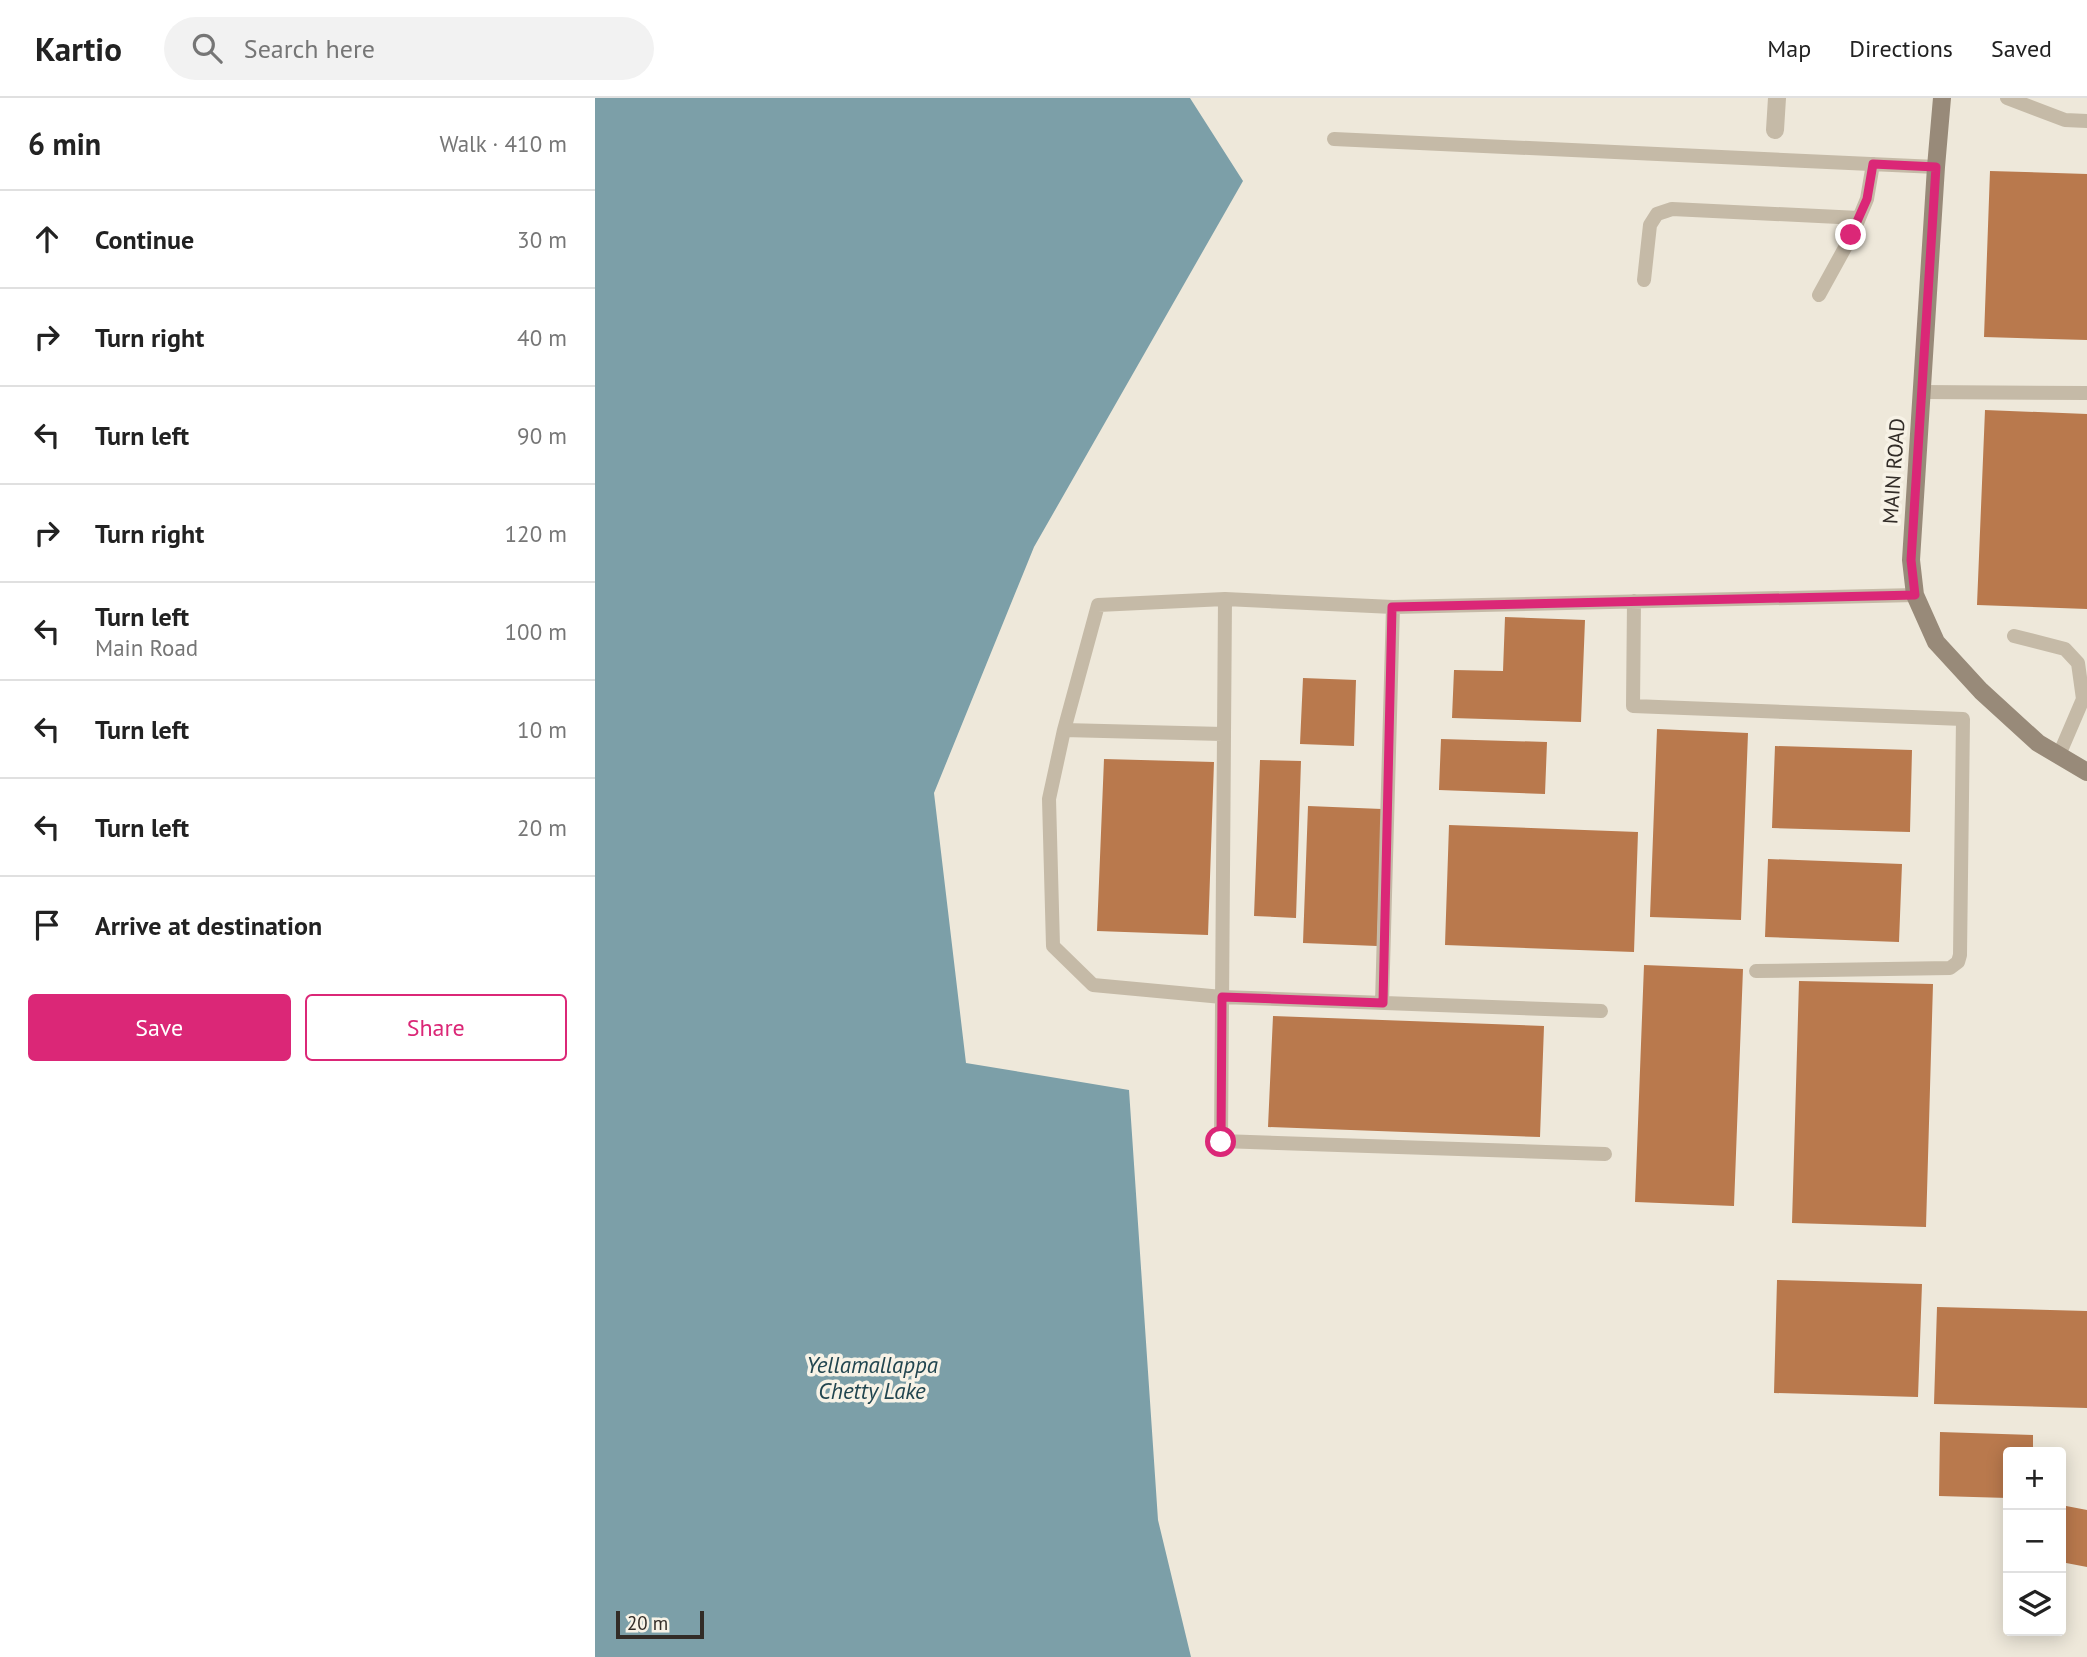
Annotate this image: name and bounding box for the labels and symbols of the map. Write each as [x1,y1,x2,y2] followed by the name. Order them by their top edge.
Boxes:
[1835,219,1866,250] route end
[1876,417,1911,525] street label: MAIN ROAD
[1205,1126,1236,1157] route start
[806,1350,938,1405] water label: Yellamallappa Chetty Lake
[616,1608,703,1640] scale bar

